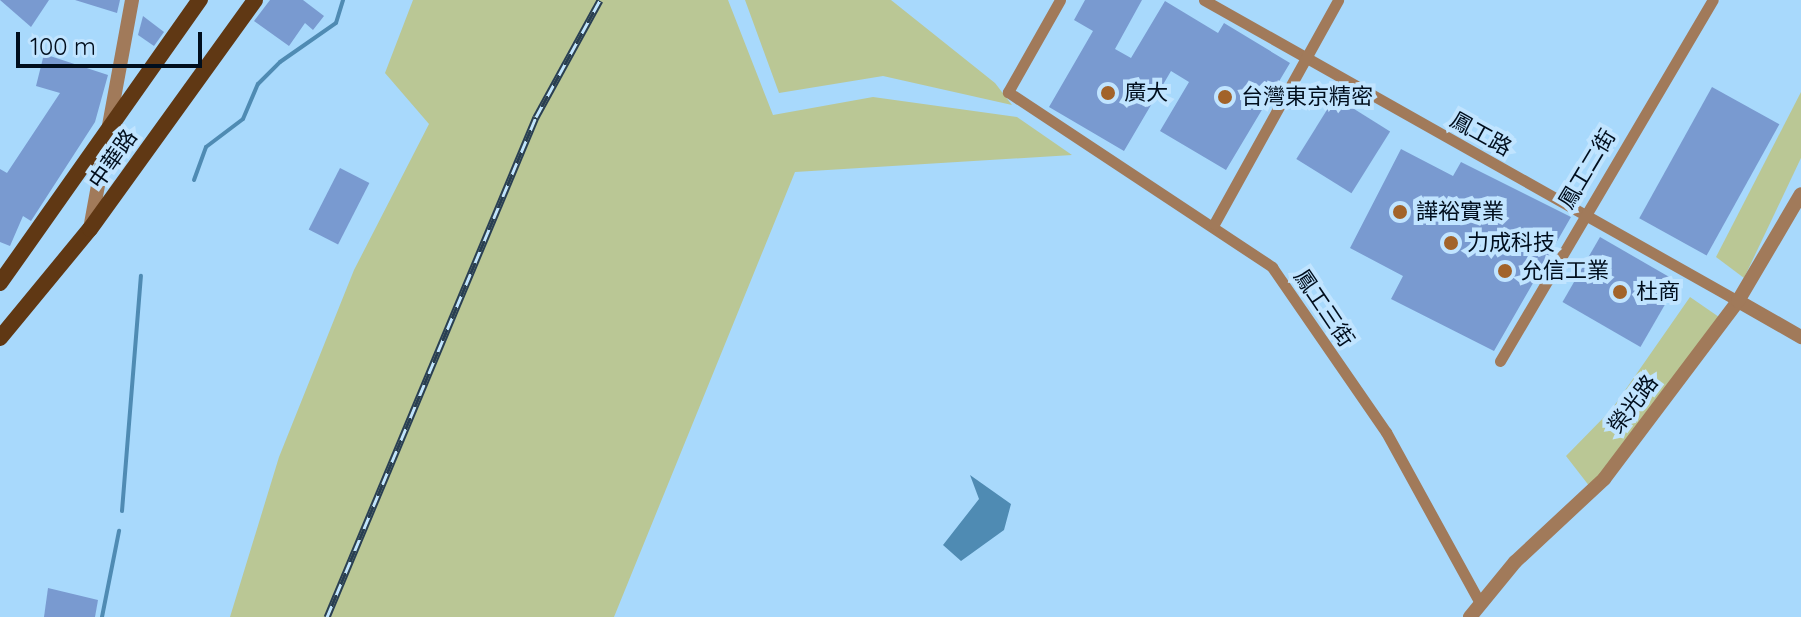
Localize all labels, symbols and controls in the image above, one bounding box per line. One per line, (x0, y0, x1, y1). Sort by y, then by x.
scale bar (20, 16, 206, 66)
text: 100 m (30, 31, 96, 61)
place label: 廣大 (1124, 80, 1168, 106)
marker: 廣大 (1099, 84, 1117, 102)
place label: 台灣東京精密 (1241, 84, 1373, 110)
marker: 台灣東京精密 (1216, 88, 1234, 106)
street label: 鳳工路 (1446, 106, 1516, 162)
street label: 中華路 (83, 124, 143, 194)
street label: 鳳工二街 (1553, 124, 1621, 214)
place label: 譁裕實業 (1416, 199, 1504, 225)
marker: 譁裕實業 (1391, 203, 1409, 221)
place label: 力成科技 (1467, 230, 1555, 256)
marker: 力成科技 (1442, 234, 1460, 252)
place label: 允信工業 (1521, 258, 1609, 284)
marker: 允信工業 (1496, 262, 1514, 280)
street label: 鳳工三街 (1288, 264, 1360, 352)
place label: 杜商 (1636, 279, 1680, 305)
marker: 杜商 (1611, 283, 1629, 301)
street label: 榮光路 (1603, 370, 1663, 438)

